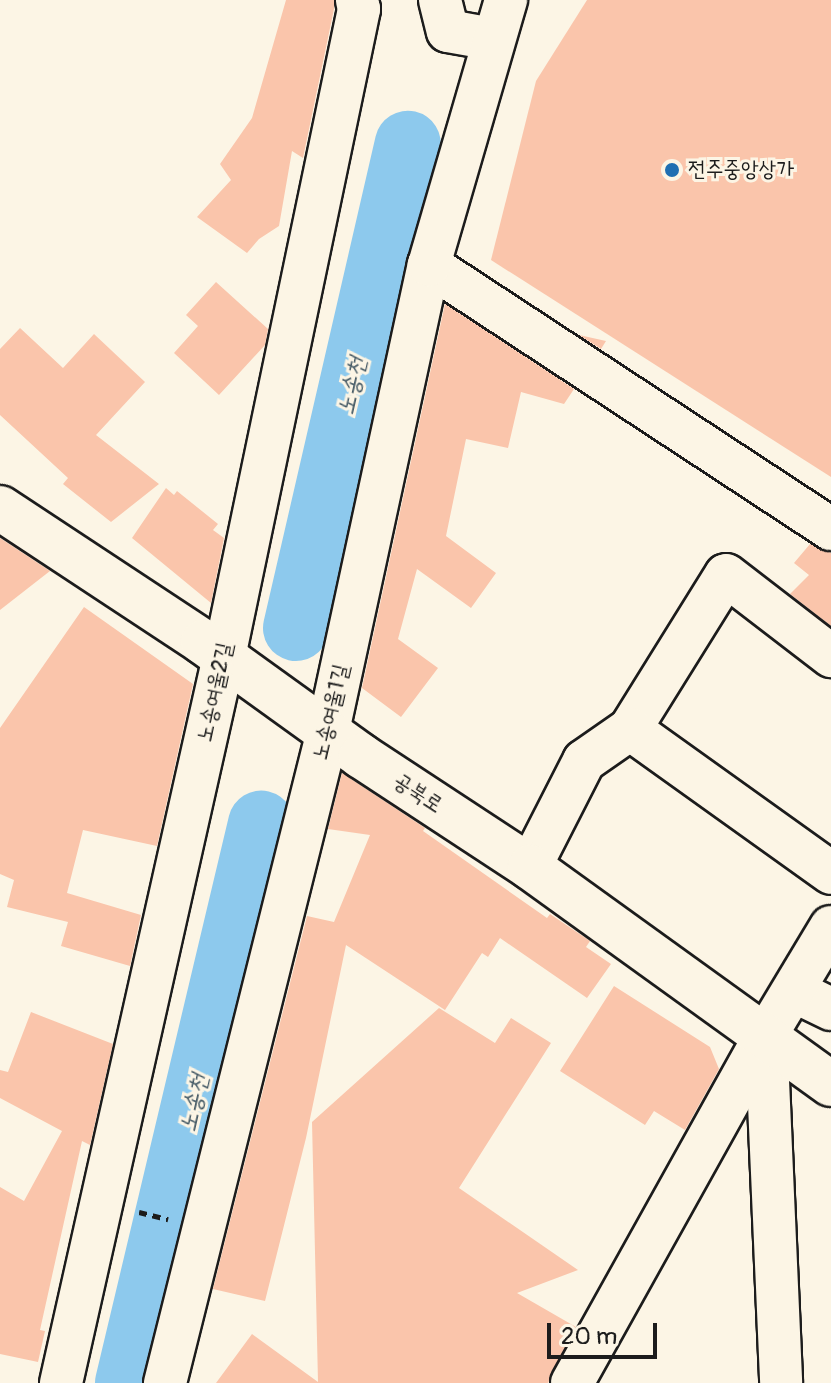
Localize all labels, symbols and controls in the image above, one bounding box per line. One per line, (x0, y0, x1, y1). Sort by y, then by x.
place label: 전주중앙상가 (688, 157, 794, 183)
marker: 전주중앙상가 (663, 161, 681, 179)
water label: 노송천 (331, 355, 373, 417)
street label: 노송여울2길 (192, 640, 238, 744)
street label: 노송여울1길 (307, 662, 355, 762)
street label: 공북로 (389, 767, 447, 819)
water label: 노송천 (173, 1072, 215, 1134)
scale bar (551, 1307, 661, 1357)
text: 20 m (561, 1322, 617, 1351)

